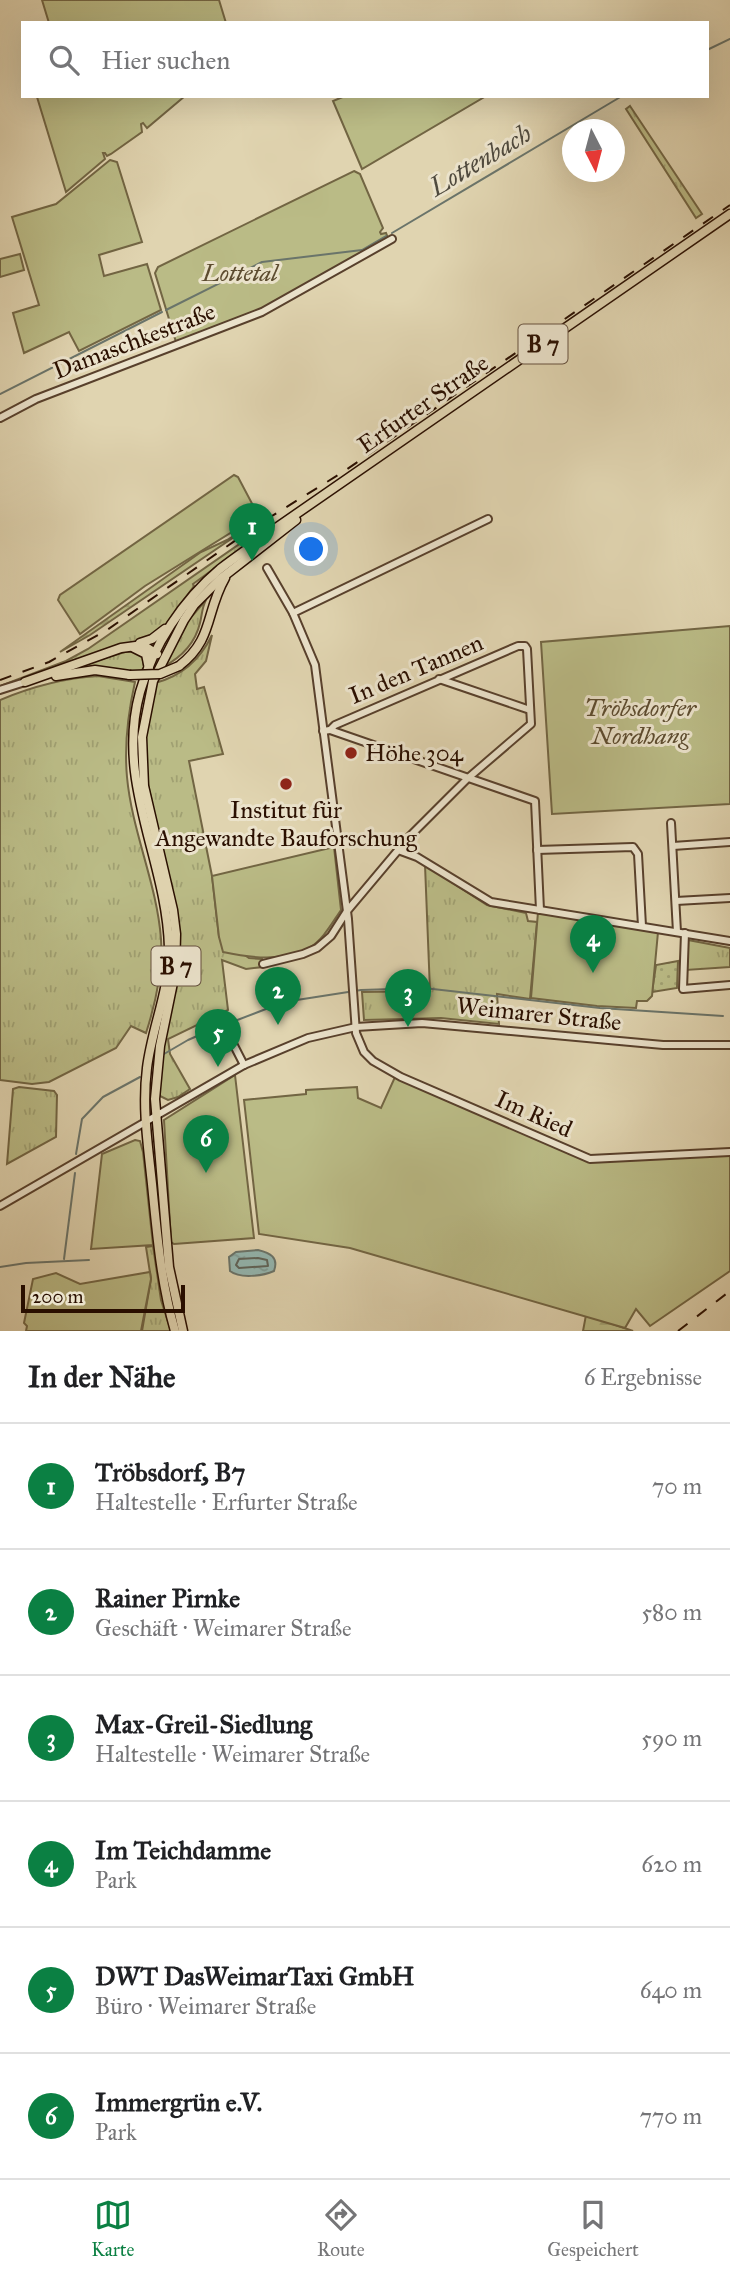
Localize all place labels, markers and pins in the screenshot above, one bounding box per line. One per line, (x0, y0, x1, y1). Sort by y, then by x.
pin: 1 (229, 503, 275, 561)
place label: Höhe 304 (365, 738, 464, 768)
marker: Höhe 304 (343, 745, 359, 761)
marker: Institut für Angewandte Bauforschung (278, 776, 294, 792)
place label: Institut für Angewandte Bauforschung (154, 795, 418, 853)
pin: 4 (570, 915, 616, 973)
pin: 2 (255, 967, 301, 1025)
pin: 3 (385, 969, 431, 1027)
pin: 5 (195, 1009, 241, 1067)
pin: 6 (183, 1115, 229, 1173)

